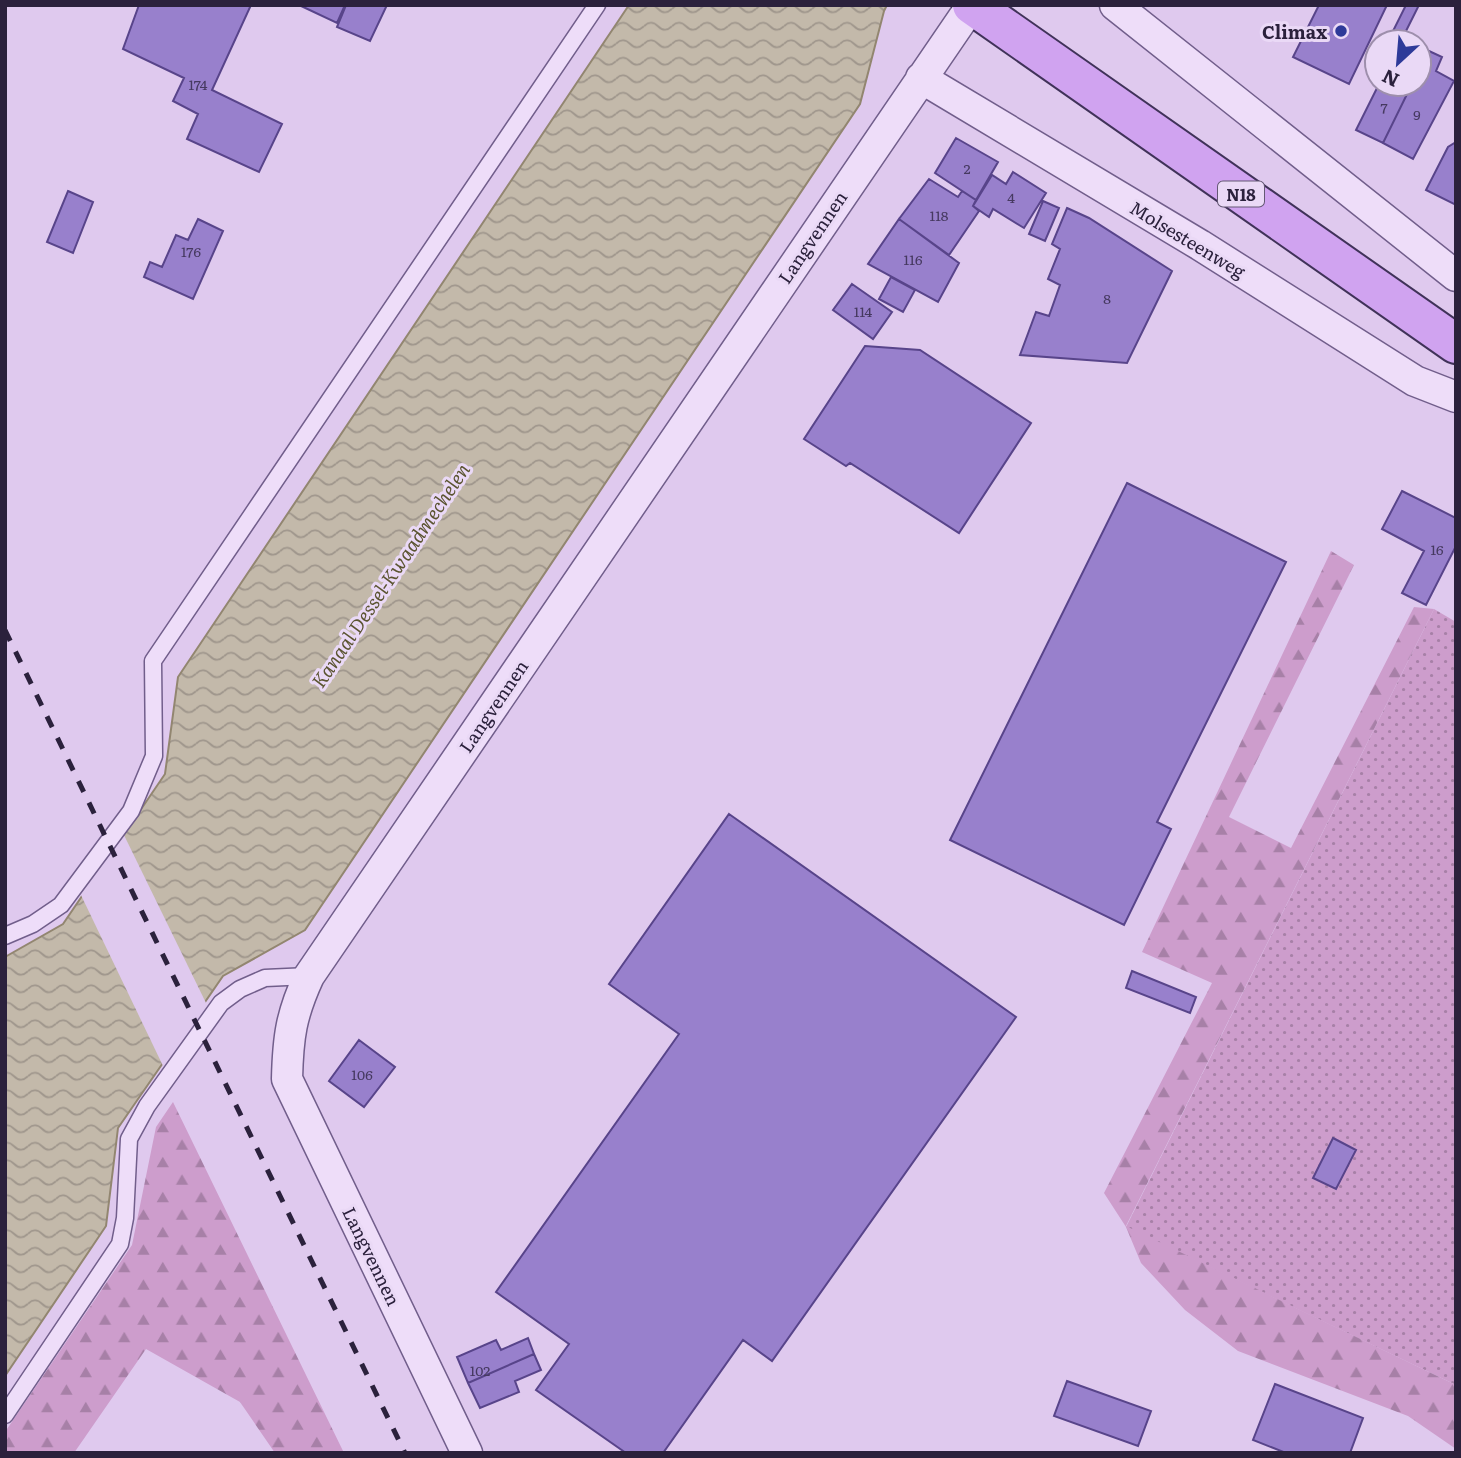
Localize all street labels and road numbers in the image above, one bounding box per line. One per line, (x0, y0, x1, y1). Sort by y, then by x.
road number: N18 (1218, 182, 1264, 206)
street label: Langvennen (771, 185, 853, 289)
street label: Molsesteenweg (1125, 194, 1252, 285)
street label: Langvennen (452, 654, 534, 758)
street label: Langvennen (336, 1202, 408, 1310)

